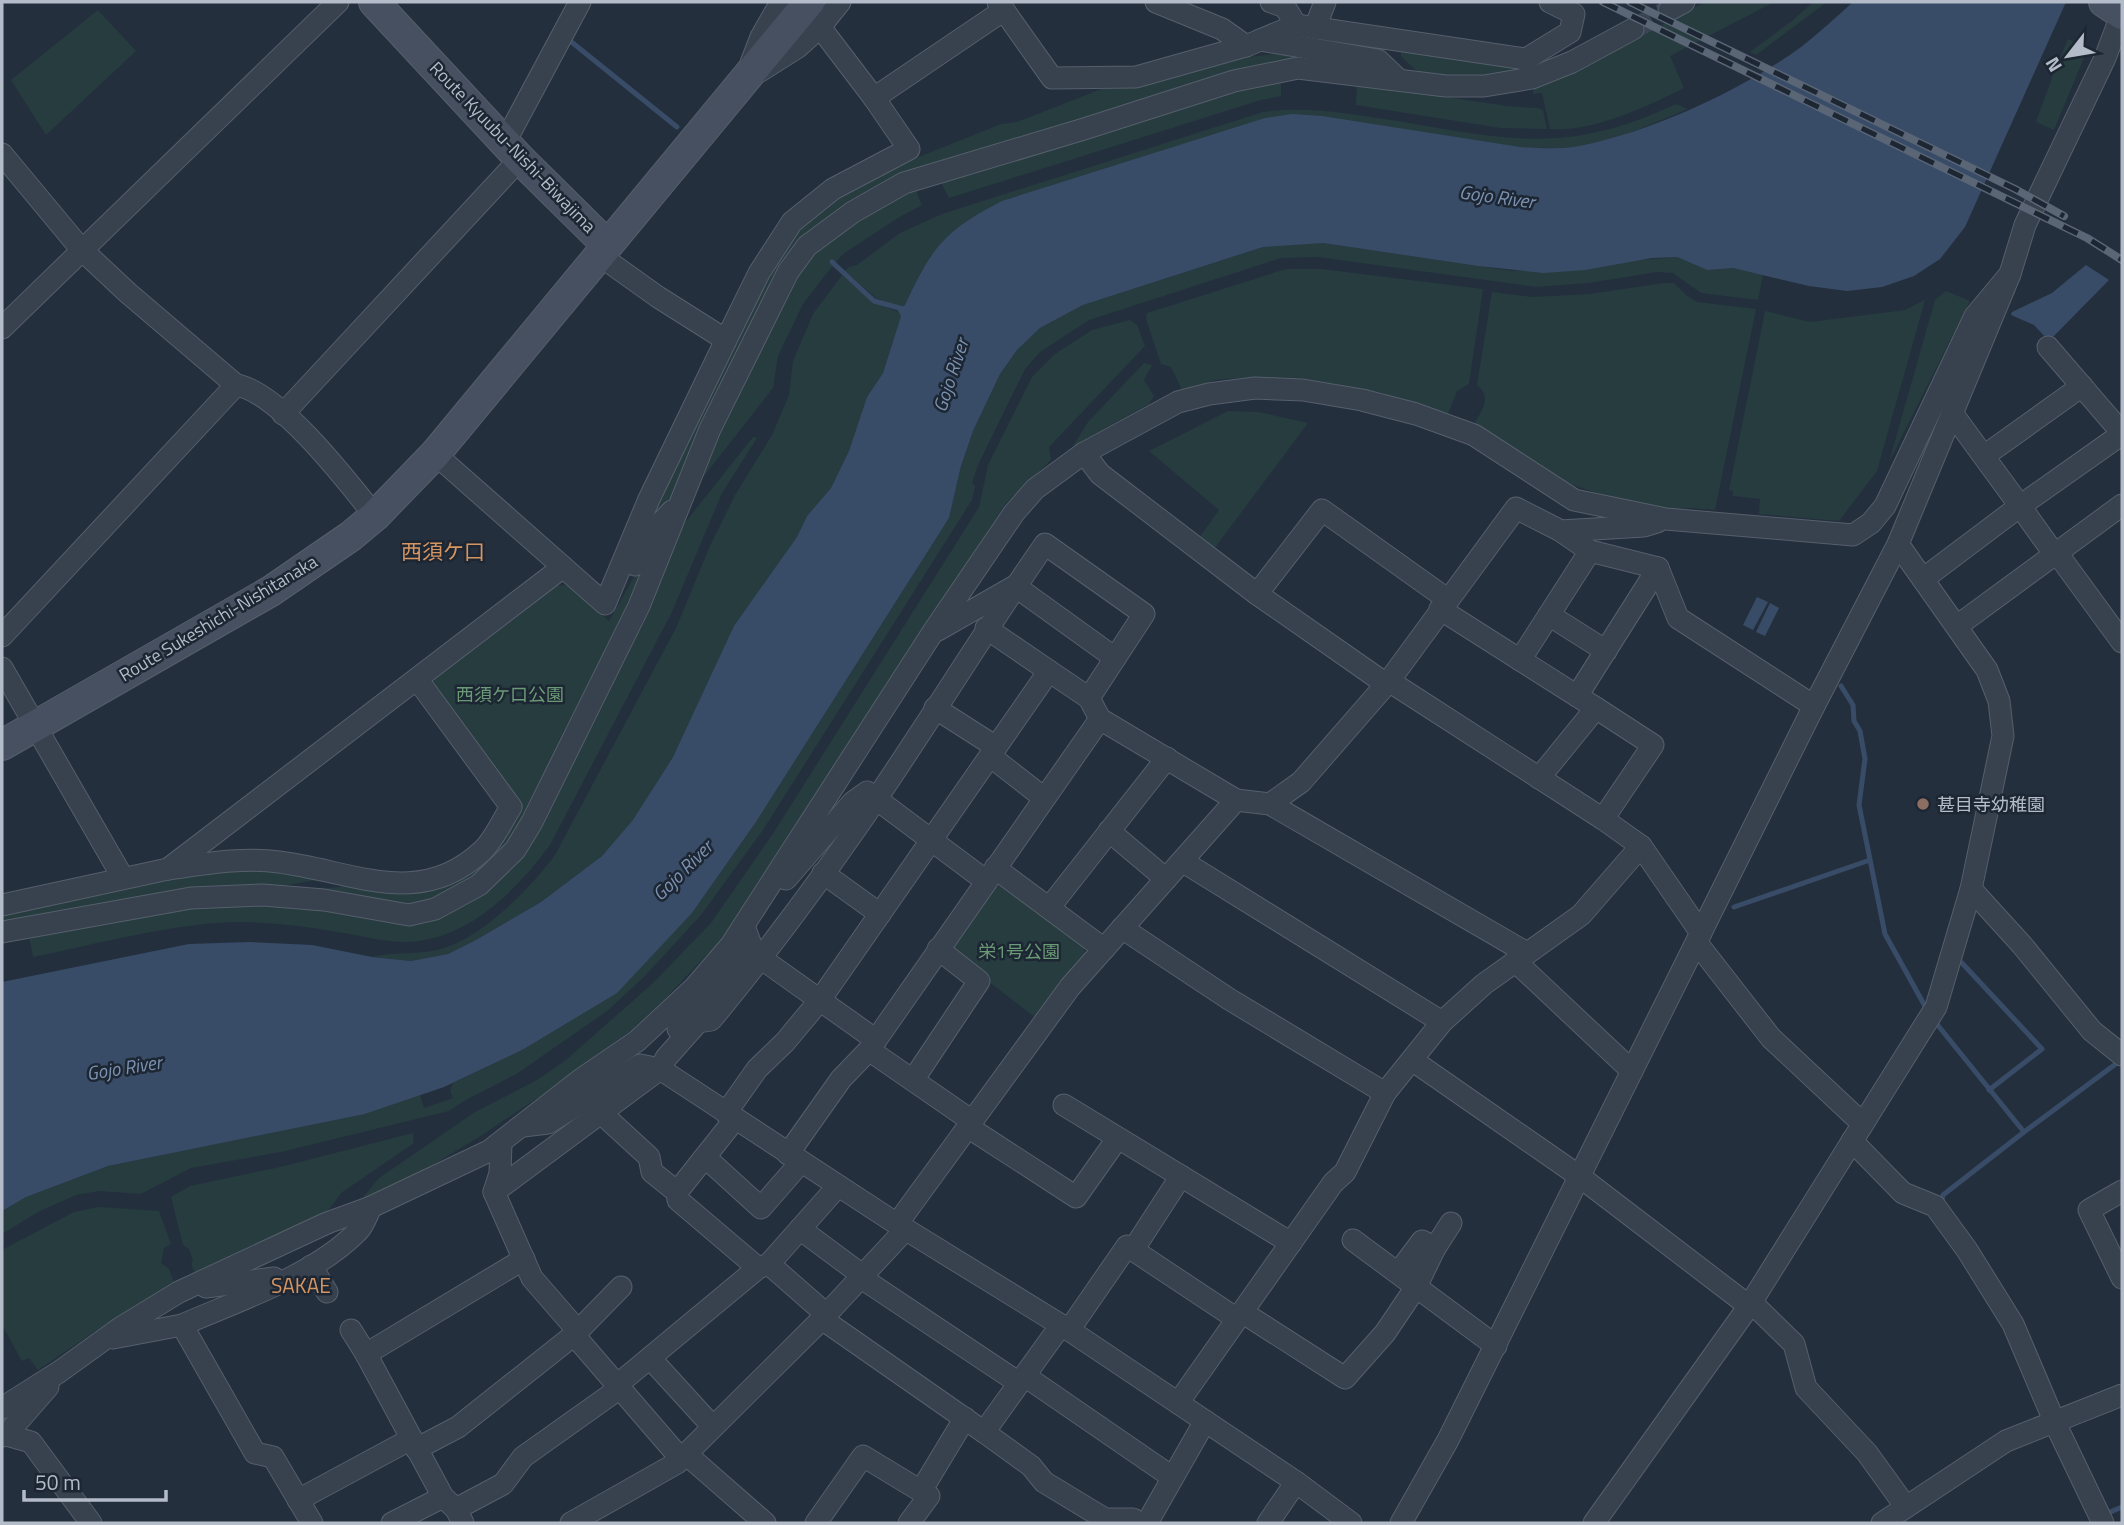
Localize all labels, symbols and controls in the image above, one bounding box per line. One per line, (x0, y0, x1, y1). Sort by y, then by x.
north arrow (2033, 21, 2103, 91)
text: N (2037, 52, 2069, 78)
street label: Route Kyuubu-Nishi-Biwajima (424, 55, 602, 239)
water label: Gojo River (1458, 176, 1538, 216)
water label: Gojo River (925, 333, 976, 415)
district label: 西須ケ口 (401, 535, 485, 567)
street label: Route Sukeshichi-Nishitanaka (114, 548, 322, 688)
park label: 西須ケ口公園 (456, 681, 564, 708)
place label: 甚目寺幼稚園 (1937, 791, 2045, 818)
marker: 甚目寺幼稚園 (1915, 796, 1931, 812)
water label: Gojo River (645, 832, 720, 907)
park label: 栄1号公園 (978, 938, 1060, 965)
water label: Gojo River (84, 1046, 166, 1087)
district label: SAKAE (271, 1269, 331, 1301)
scale bar (24, 1458, 166, 1502)
text: 50 m (35, 1466, 81, 1498)

